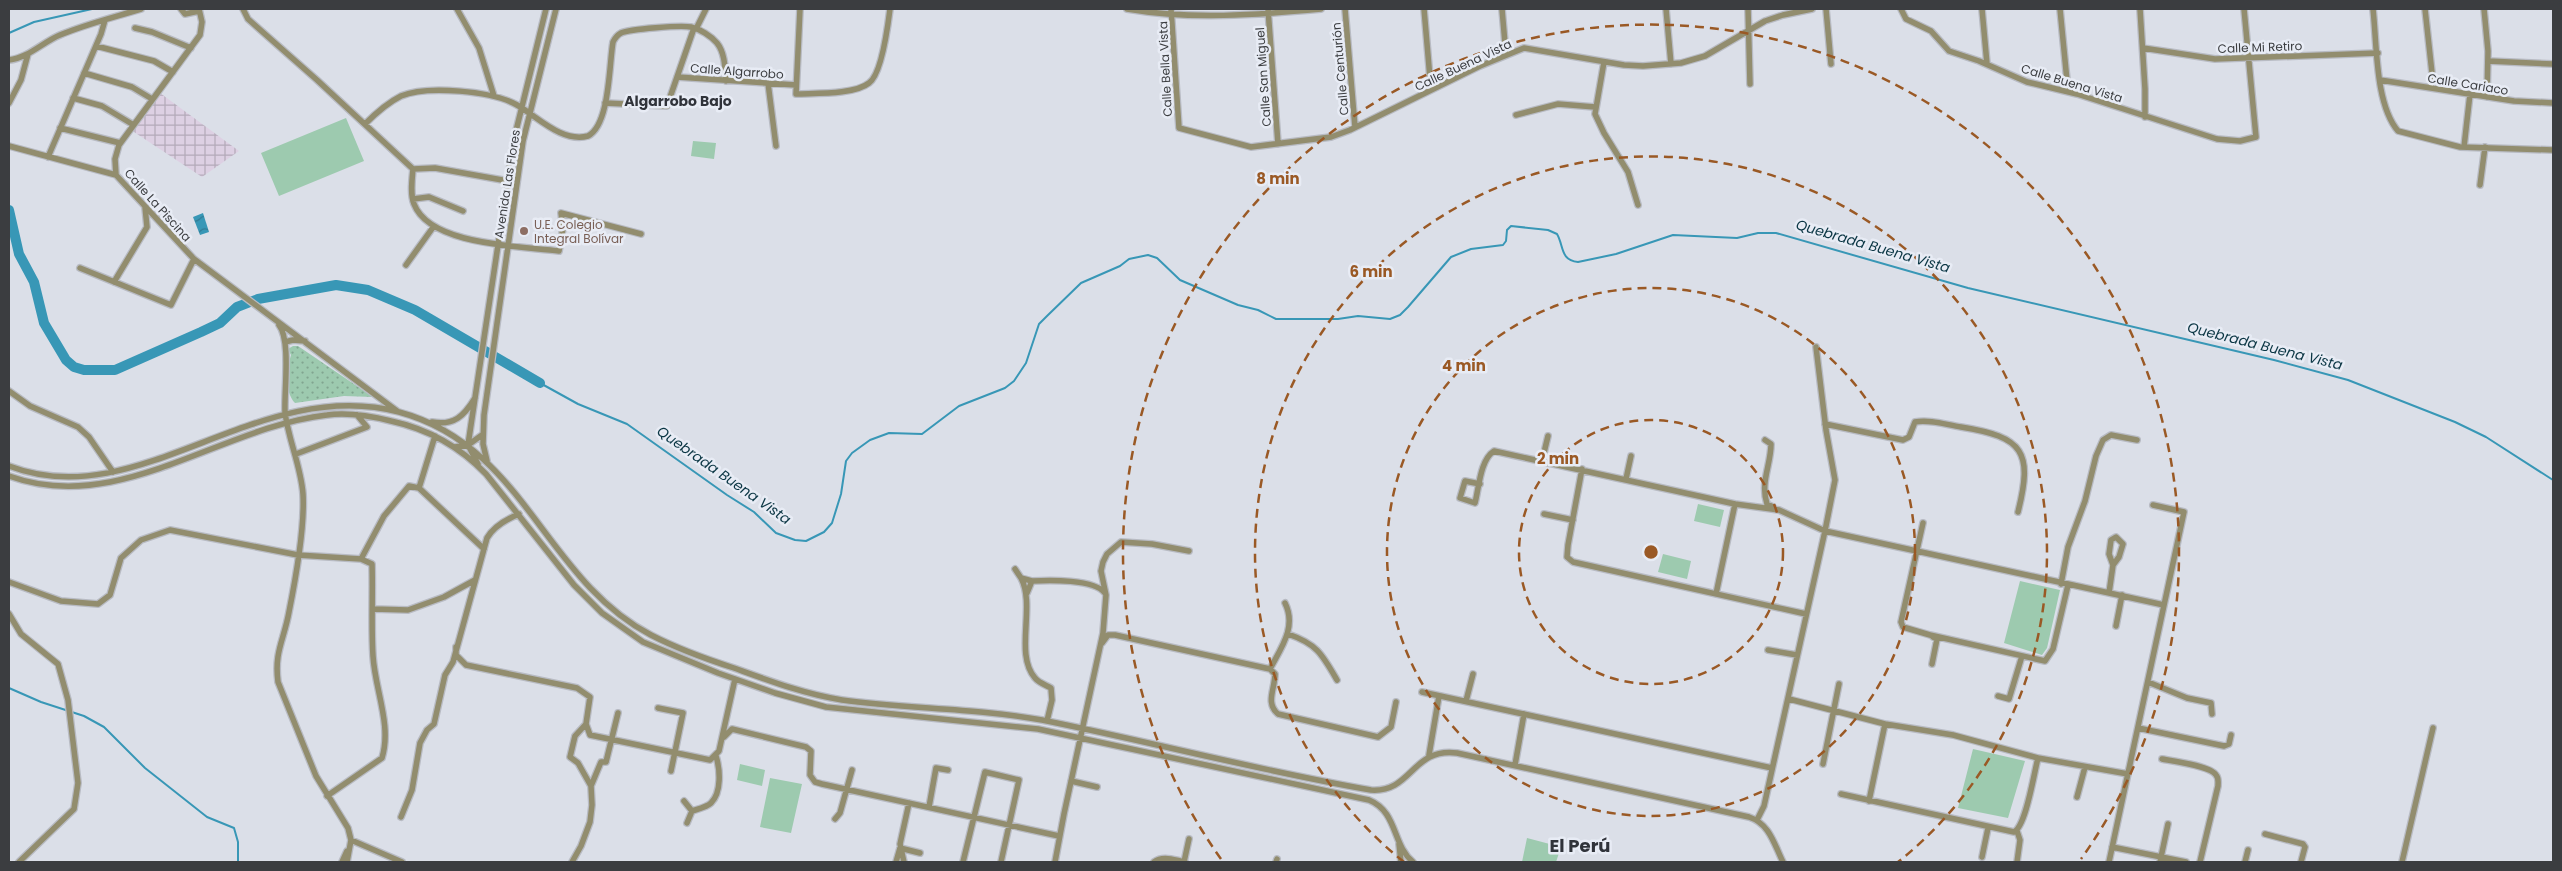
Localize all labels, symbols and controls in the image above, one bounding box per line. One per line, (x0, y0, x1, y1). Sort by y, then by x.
street label: Calle Bella Vista (1154, 21, 1176, 117)
street label: Calle Centurión (1327, 22, 1353, 116)
street label: Calle San Miguel (1251, 27, 1275, 127)
street label: Calle Buena Vista (1412, 35, 1514, 95)
street label: Calle Mi Retiro (2217, 37, 2303, 57)
street label: Calle Algarrobo (690, 59, 785, 83)
street label: Calle Buena Vista (2019, 59, 2125, 107)
street label: Calle Cariaco (2426, 69, 2510, 99)
district label: Algarrobo Bajo (624, 91, 732, 111)
street label: Avenida Las Flores (490, 128, 524, 240)
street label: Calle La Piscina (121, 165, 195, 245)
text: 8 min (1256, 168, 1300, 189)
water label: Quebrada Buena Vista (1794, 214, 1953, 278)
place label: U.E. Colegio Integral Bolívar (534, 216, 624, 247)
marker: U.E. Colegio Integral Bolívar (518, 225, 530, 237)
text: 6 min (1349, 261, 1393, 282)
water label: Quebrada Buena Vista (2185, 317, 2345, 375)
text: 4 min (1442, 355, 1486, 376)
water label: Quebrada Buena Vista (653, 421, 796, 529)
text: 2 min (1537, 448, 1579, 469)
centre of rings (1642, 543, 1660, 561)
district label: El Perú (1549, 833, 1611, 858)

